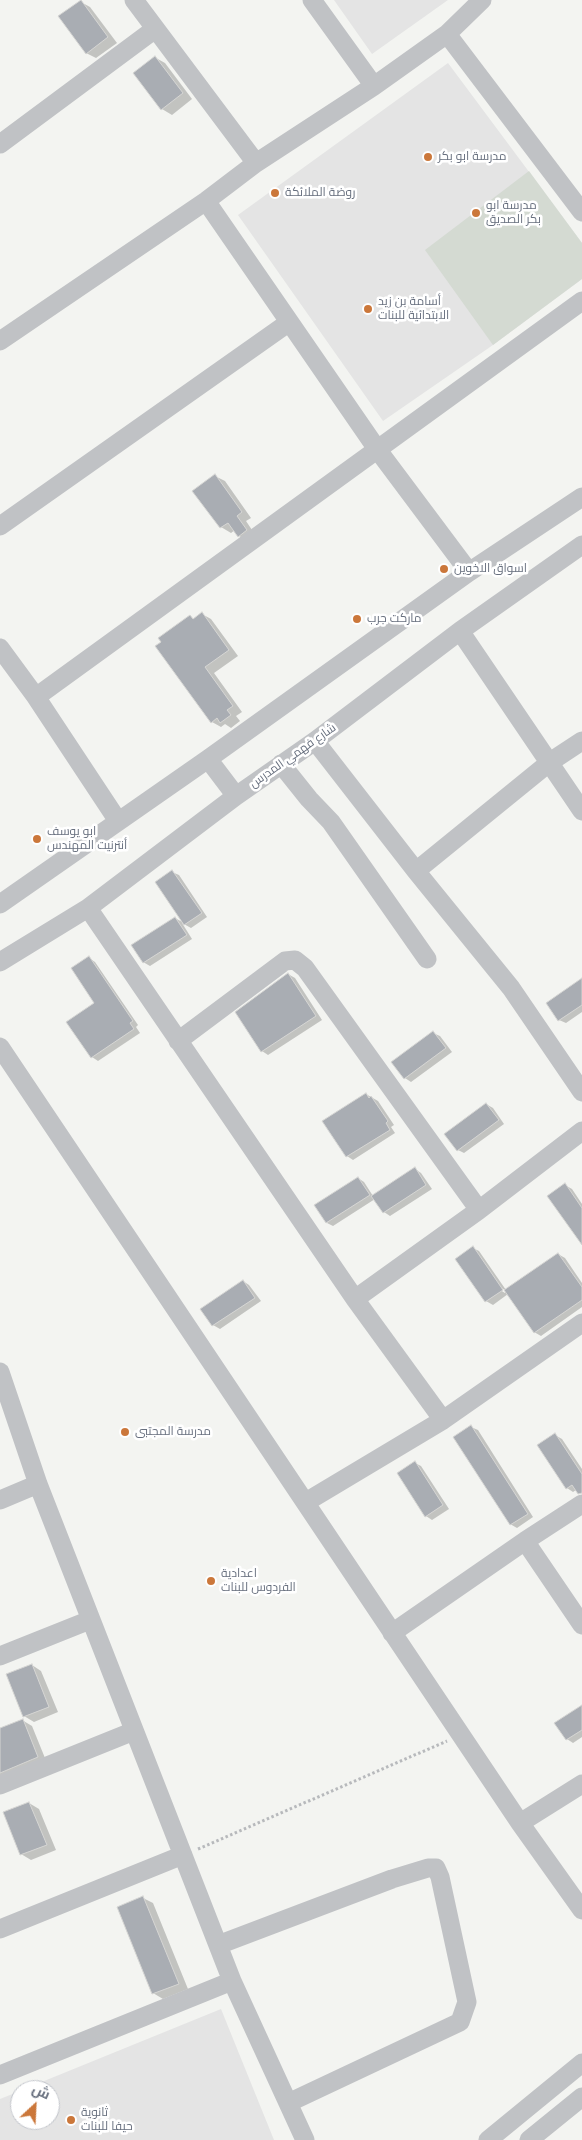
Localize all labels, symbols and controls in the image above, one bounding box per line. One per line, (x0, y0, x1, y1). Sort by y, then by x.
place label: مدرسة ابو بكر (438, 150, 506, 164)
marker: مدرسة ابو بكر (422, 151, 434, 163)
place label: روضة الملائكة (285, 186, 355, 200)
marker: روضة الملائكة (269, 187, 281, 199)
place label: مدرسة ابو بكر الصديق (486, 199, 541, 227)
marker: مدرسة ابو بكر الصديق (470, 207, 482, 219)
place label: أسامة بن زيد الابتدائية للبنات (378, 295, 449, 323)
marker: أسامة بن زيد الابتدائية للبنات (362, 303, 374, 315)
place label: اسواق الاخوين (454, 562, 527, 576)
marker: اسواق الاخوين (438, 563, 450, 575)
place label: ماركت جرب (367, 612, 422, 626)
marker: ماركت جرب (351, 613, 363, 625)
street label: شارع فهمي المدرس (247, 721, 339, 791)
place label: ابو يوسف أنترنيت المهندس (47, 825, 127, 853)
marker: ابو يوسف أنترنيت المهندس (31, 833, 43, 845)
place label: مدرسة المجتبى (135, 1425, 211, 1439)
marker: مدرسة المجتبى (119, 1426, 131, 1438)
place label: اعدادية الفردوس للبنات (221, 1567, 296, 1595)
marker: اعدادية الفردوس للبنات (205, 1575, 217, 1587)
north arrow (10, 2080, 60, 2130)
text: ش (29, 2080, 53, 2103)
place label: ثانوية حيفا للبنات (81, 2106, 133, 2134)
marker: ثانوية حيفا للبنات (65, 2114, 77, 2126)

